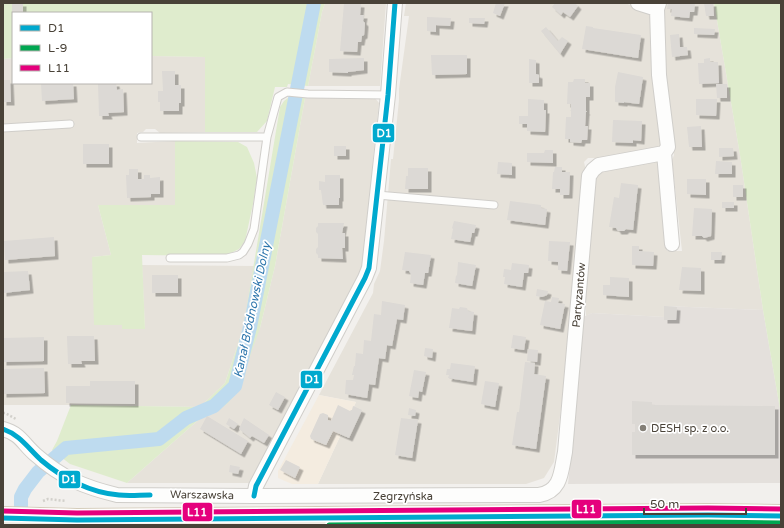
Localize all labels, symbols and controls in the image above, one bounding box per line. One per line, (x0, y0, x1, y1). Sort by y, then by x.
legend (12, 12, 152, 84)
text: D1 (48, 21, 65, 35)
text: L-9 (48, 41, 67, 55)
text: L11 (48, 61, 70, 75)
line badge: D1 (372, 123, 395, 143)
text: D1 (376, 127, 392, 140)
water label: Kanał Bródnowski Dolny (231, 240, 273, 379)
street label: Partyzantów (570, 262, 588, 328)
line badge: D1 (300, 370, 323, 389)
text: D1 (304, 373, 320, 386)
place label: DESH sp. z o.o. (651, 422, 729, 435)
marker: DESH sp. z o.o. (638, 423, 648, 433)
line badge: D1 (58, 470, 81, 489)
text: D1 (61, 473, 77, 486)
street label: Warszawska (170, 488, 234, 502)
street label: Zegrzyńska (373, 490, 433, 503)
scale bar (644, 490, 746, 516)
text: 50 m (650, 497, 679, 511)
line badge: L11 (571, 499, 602, 519)
line badge: L11 (182, 502, 213, 522)
text: L11 (576, 503, 596, 516)
text: L11 (187, 506, 207, 519)

